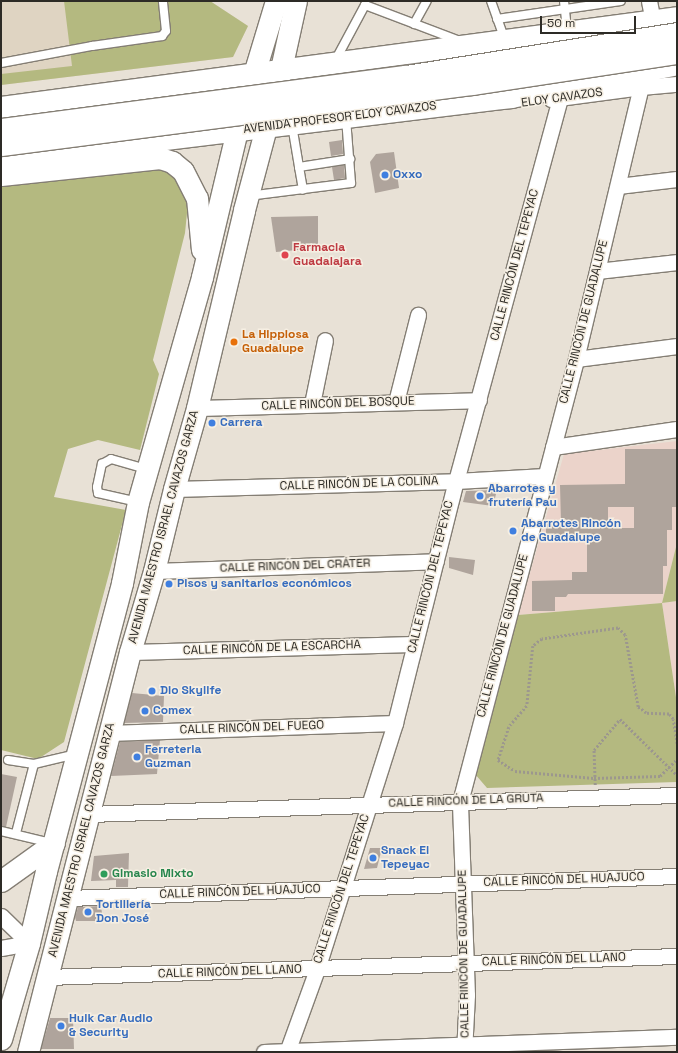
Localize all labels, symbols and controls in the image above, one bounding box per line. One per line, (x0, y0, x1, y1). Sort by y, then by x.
scale bar (542, 8, 638, 34)
text: 50 m (547, 15, 575, 31)
street label: ELOY CAVAZOS (520, 85, 604, 111)
street label: AVENIDA PROFESOR ELOY CAVAZOS (242, 99, 438, 137)
place label: Oxxo (393, 168, 422, 182)
marker: Oxxo (380, 170, 390, 180)
street label: CALLE RINCÓN DEL TEPEYAC (488, 187, 542, 343)
street label: CALLE RINCÓN DE GUADALUPE (557, 239, 611, 405)
place label: Farmacia Guadalajara (293, 241, 362, 269)
marker: Farmacia Guadalajara (280, 250, 290, 260)
place label: La Hippiosa Guadalupe (242, 328, 309, 356)
marker: La Hippiosa Guadalupe (229, 337, 239, 347)
street label: CALLE RINCÓN DEL BOSQUE (261, 394, 415, 414)
street label: AVENIDA MAESTRO ISRAEL CAVAZOS GARZA (126, 409, 202, 645)
place label: Carrera (220, 416, 262, 430)
marker: Carrera (207, 418, 217, 428)
street label: CALLE RINCÓN DE LA COLINA (279, 474, 439, 494)
place label: Abarrotes y frutería Pau (488, 482, 557, 510)
marker: Abarrotes y frutería Pau (475, 491, 485, 501)
street label: CALLE RINCÓN DEL TEPEYAC (405, 499, 457, 655)
place label: Abarrotes Rincón de Guadalupe (521, 517, 621, 545)
marker: Abarrotes Rincón de Guadalupe (508, 526, 518, 536)
street label: CALLE RINCÓN DE GUADALUPE (474, 553, 532, 719)
street label: CALLE RINCÓN DEL CRÁTER (219, 556, 371, 576)
place label: Pisos y sanitarios económicos (177, 577, 352, 591)
marker: Pisos y sanitarios económicos (164, 579, 174, 589)
street label: CALLE RINCÓN DE LA ESCARCHA (183, 638, 361, 658)
place label: Dio Skylife (160, 684, 221, 698)
marker: Dio Skylife (147, 686, 157, 696)
place label: Comex (153, 704, 192, 718)
marker: Comex (140, 706, 150, 716)
street label: CALLE RINCÓN DEL FUEGO (179, 718, 325, 738)
street label: AVENIDA MAESTRO ISRAEL CAVAZOS GARZA (46, 721, 118, 959)
place label: Ferreteria Guzman (145, 743, 201, 771)
marker: Ferreteria Guzman (132, 752, 142, 762)
street label: CALLE RINCÓN DE LA GRUTA (388, 791, 544, 811)
street label: CALLE RINCÓN DEL TEPEYAC (311, 812, 373, 966)
place label: Snack El Tepeyac (381, 844, 430, 872)
marker: Snack El Tepeyac (368, 853, 378, 863)
place label: Gimasio Mixto (112, 867, 194, 881)
marker: Gimasio Mixto (99, 869, 109, 879)
street label: CALLE RINCÓN DE GUADALUPE (455, 870, 473, 1038)
street label: CALLE RINCÓN DEL HUAJUCO (483, 870, 645, 890)
street label: CALLE RINCÓN DEL HUAJUCO (159, 882, 321, 902)
place label: Tortillería Don José (96, 898, 151, 926)
marker: Tortillería Don José (83, 907, 93, 917)
street label: CALLE RINCÓN DEL LLANO (482, 950, 626, 970)
street label: CALLE RINCÓN DEL LLANO (158, 962, 302, 982)
place label: Hulk Car Audio & Security (69, 1012, 153, 1040)
marker: Hulk Car Audio & Security (56, 1021, 66, 1031)

